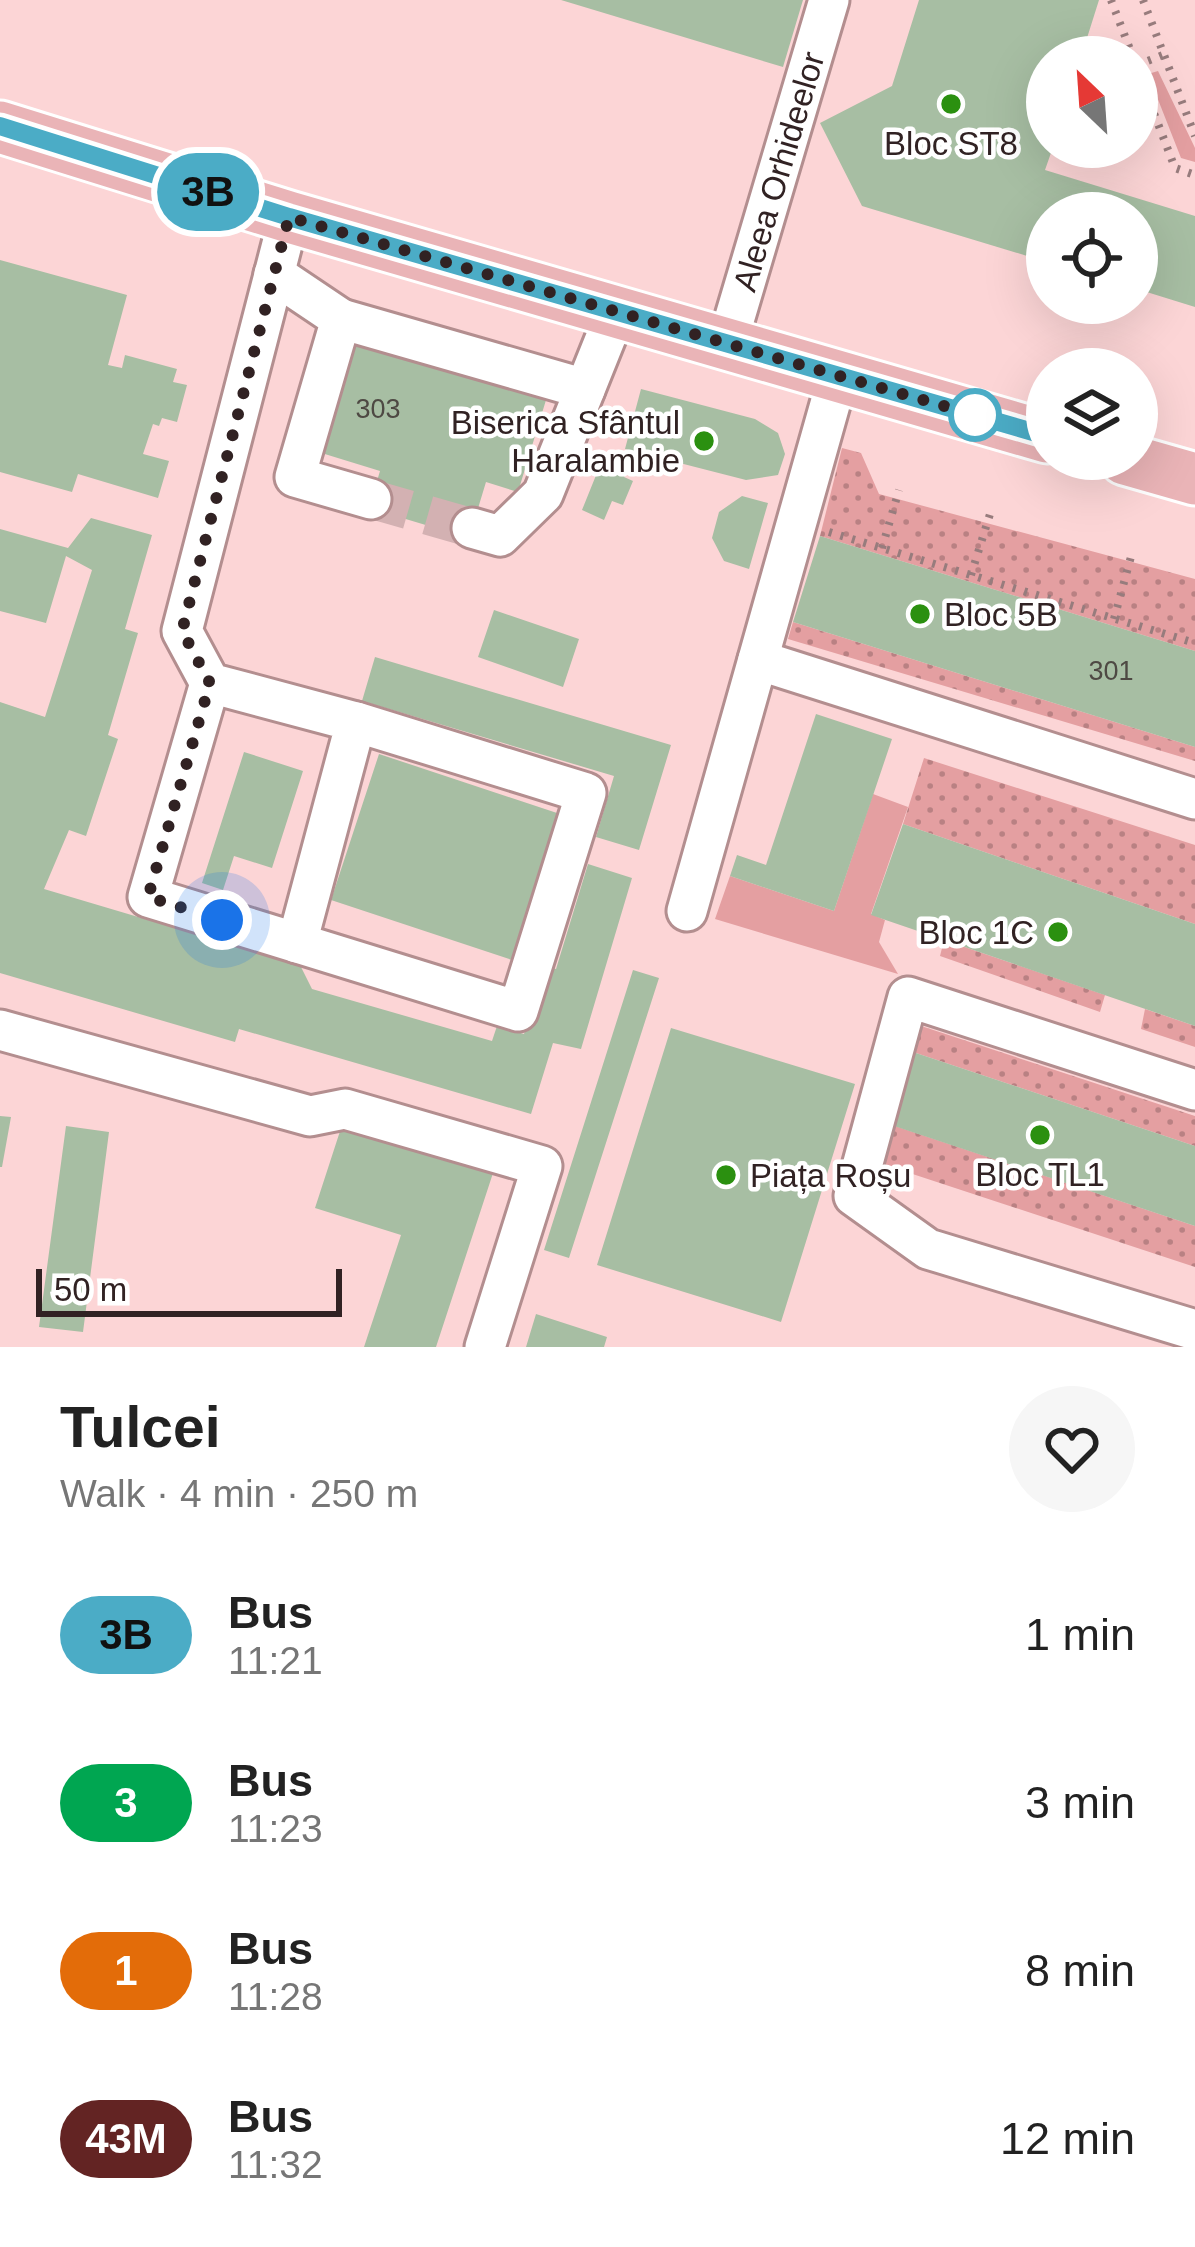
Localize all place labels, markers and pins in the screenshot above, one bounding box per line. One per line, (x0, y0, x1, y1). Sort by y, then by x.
marker: Bloc ST8 (938, 91, 964, 117)
place label: Bloc ST8 (884, 125, 1018, 162)
unlabelled marker (950, 390, 1000, 440)
place label: Biserica Sfântul Haralambie (451, 404, 680, 479)
marker: Biserica Sfântul Haralambie (691, 428, 717, 454)
place label: Bloc 5B (944, 596, 1058, 633)
marker: Bloc 5B (907, 601, 933, 627)
place label: Bloc 1C (918, 914, 1034, 951)
marker: Bloc 1C (1045, 919, 1071, 945)
marker: Bloc TL1 (1027, 1122, 1053, 1148)
place label: Bloc TL1 (975, 1156, 1105, 1193)
place label: Piața Roșu (750, 1157, 911, 1194)
marker: Piața Roșu (713, 1162, 739, 1188)

